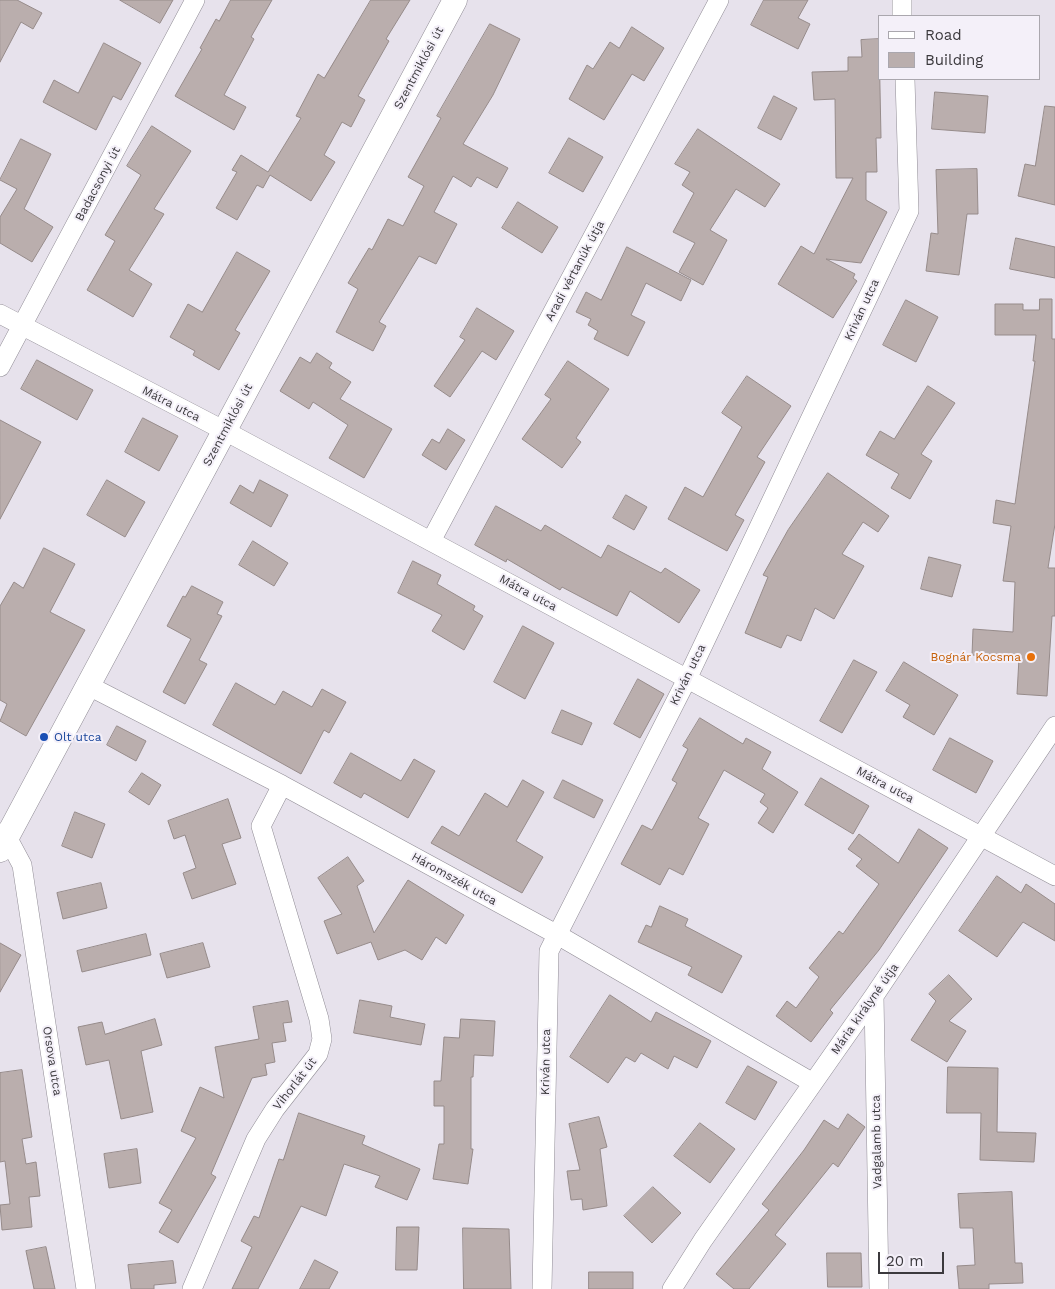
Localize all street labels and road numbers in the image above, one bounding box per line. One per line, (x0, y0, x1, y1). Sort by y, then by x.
street label: Szentmiklósi út (391, 24, 447, 112)
street label: Badacsonyi út (72, 144, 124, 224)
street label: Aradi vértanúk útja (542, 218, 608, 324)
street label: Kriván utca (841, 277, 883, 343)
street label: Szentmiklósi út (200, 381, 256, 469)
street label: Mátra utca (140, 383, 202, 425)
street label: Mátra utca (497, 572, 559, 614)
street label: Kriván utca (667, 642, 709, 708)
street label: Mátra utca (854, 764, 916, 806)
street label: Háromszék utca (409, 850, 499, 908)
street label: Mária királyné útja (828, 961, 902, 1057)
street label: Orsova utca (39, 1025, 65, 1097)
street label: Kriván utca (538, 1029, 554, 1095)
street label: Vihorlát út (270, 1055, 320, 1113)
street label: Vadgalamb utca (869, 1095, 885, 1189)

